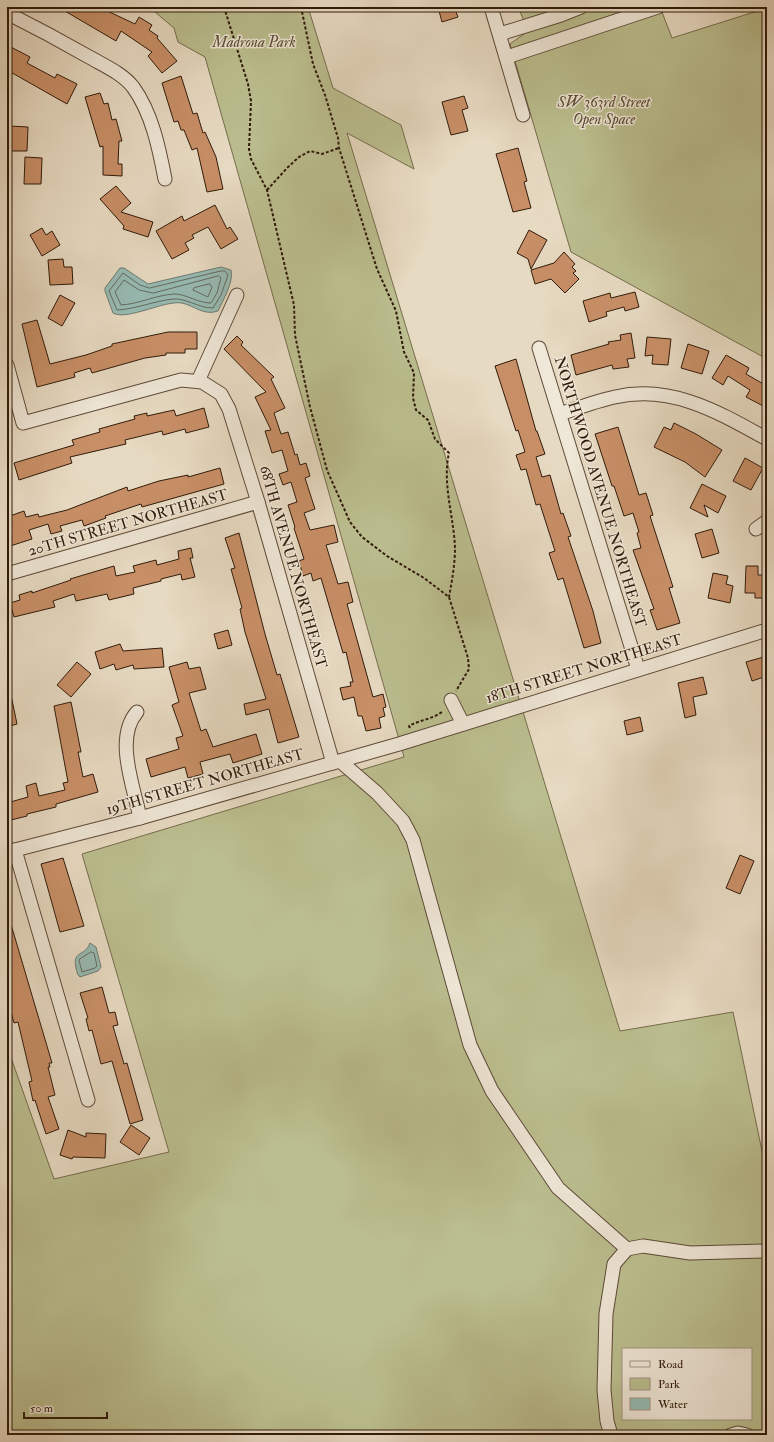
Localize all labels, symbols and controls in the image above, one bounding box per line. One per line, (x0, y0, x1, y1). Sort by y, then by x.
park label: Madrona Park (211, 33, 296, 52)
park label: SW 363rd Street Open Space (557, 93, 651, 129)
street label: NORTHWOOD AVENUE NORTHEAST (550, 354, 650, 630)
street label: 68TH AVENUE NORTHEAST (255, 463, 331, 671)
street label: 20TH STREET NORTHEAST (26, 485, 230, 561)
street label: 18TH STREET NORTHEAST (484, 630, 684, 708)
street label: 19TH STREET NORTHEAST (104, 745, 306, 819)
legend (622, 1348, 752, 1420)
text: Road (658, 1357, 683, 1372)
text: Park (658, 1377, 680, 1392)
scale bar (24, 1394, 107, 1420)
text: Water (657, 1397, 688, 1412)
text: 50 m (30, 1401, 54, 1416)

